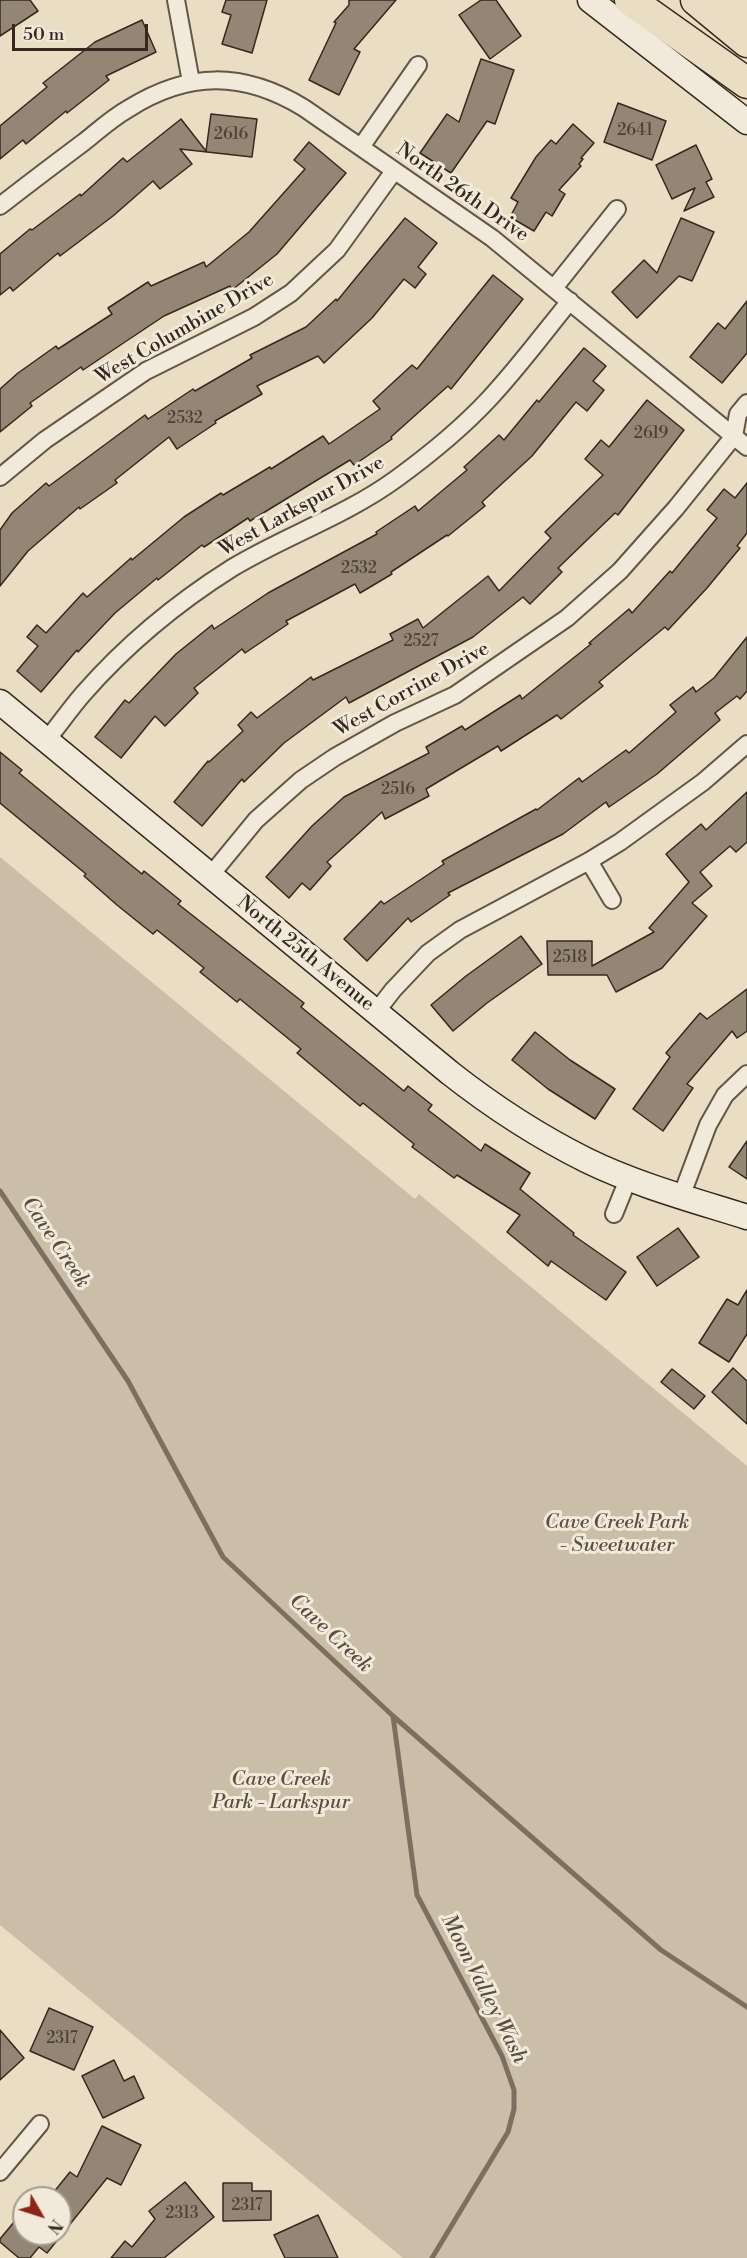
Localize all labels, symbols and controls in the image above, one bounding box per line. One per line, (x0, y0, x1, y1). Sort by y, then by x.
scale bar (15, 12, 152, 50)
text: 50 m (23, 23, 64, 46)
house number: 2641 (617, 121, 653, 141)
house number: 2616 (214, 125, 248, 145)
street label: North 26th Drive (391, 138, 533, 248)
street label: West Columbine Drive (92, 268, 278, 390)
house number: 2532 (167, 409, 203, 429)
house number: 2619 (634, 424, 668, 444)
street label: West Larkspur Drive (215, 452, 389, 562)
house number: 2532 (341, 559, 377, 579)
house number: 2527 (403, 632, 439, 652)
street label: West Corrine Drive (330, 637, 494, 743)
house number: 2516 (381, 780, 415, 800)
street label: North 25th Avenue (231, 891, 379, 1017)
house number: 2518 (553, 948, 587, 968)
water label: Cave Creek (15, 1193, 95, 1293)
park label: Cave Creek Park - Sweetwater (545, 1511, 689, 1558)
water label: Cave Creek (283, 1589, 377, 1679)
park label: Cave Creek Park - Larkspur (212, 1768, 350, 1815)
water label: Moon Valley Wash (434, 1910, 532, 2068)
house number: 2317 (46, 2029, 78, 2049)
north arrow (12, 2186, 72, 2246)
house number: 2317 (231, 2196, 263, 2216)
house number: 2313 (165, 2204, 199, 2224)
text: N (43, 2215, 66, 2237)

